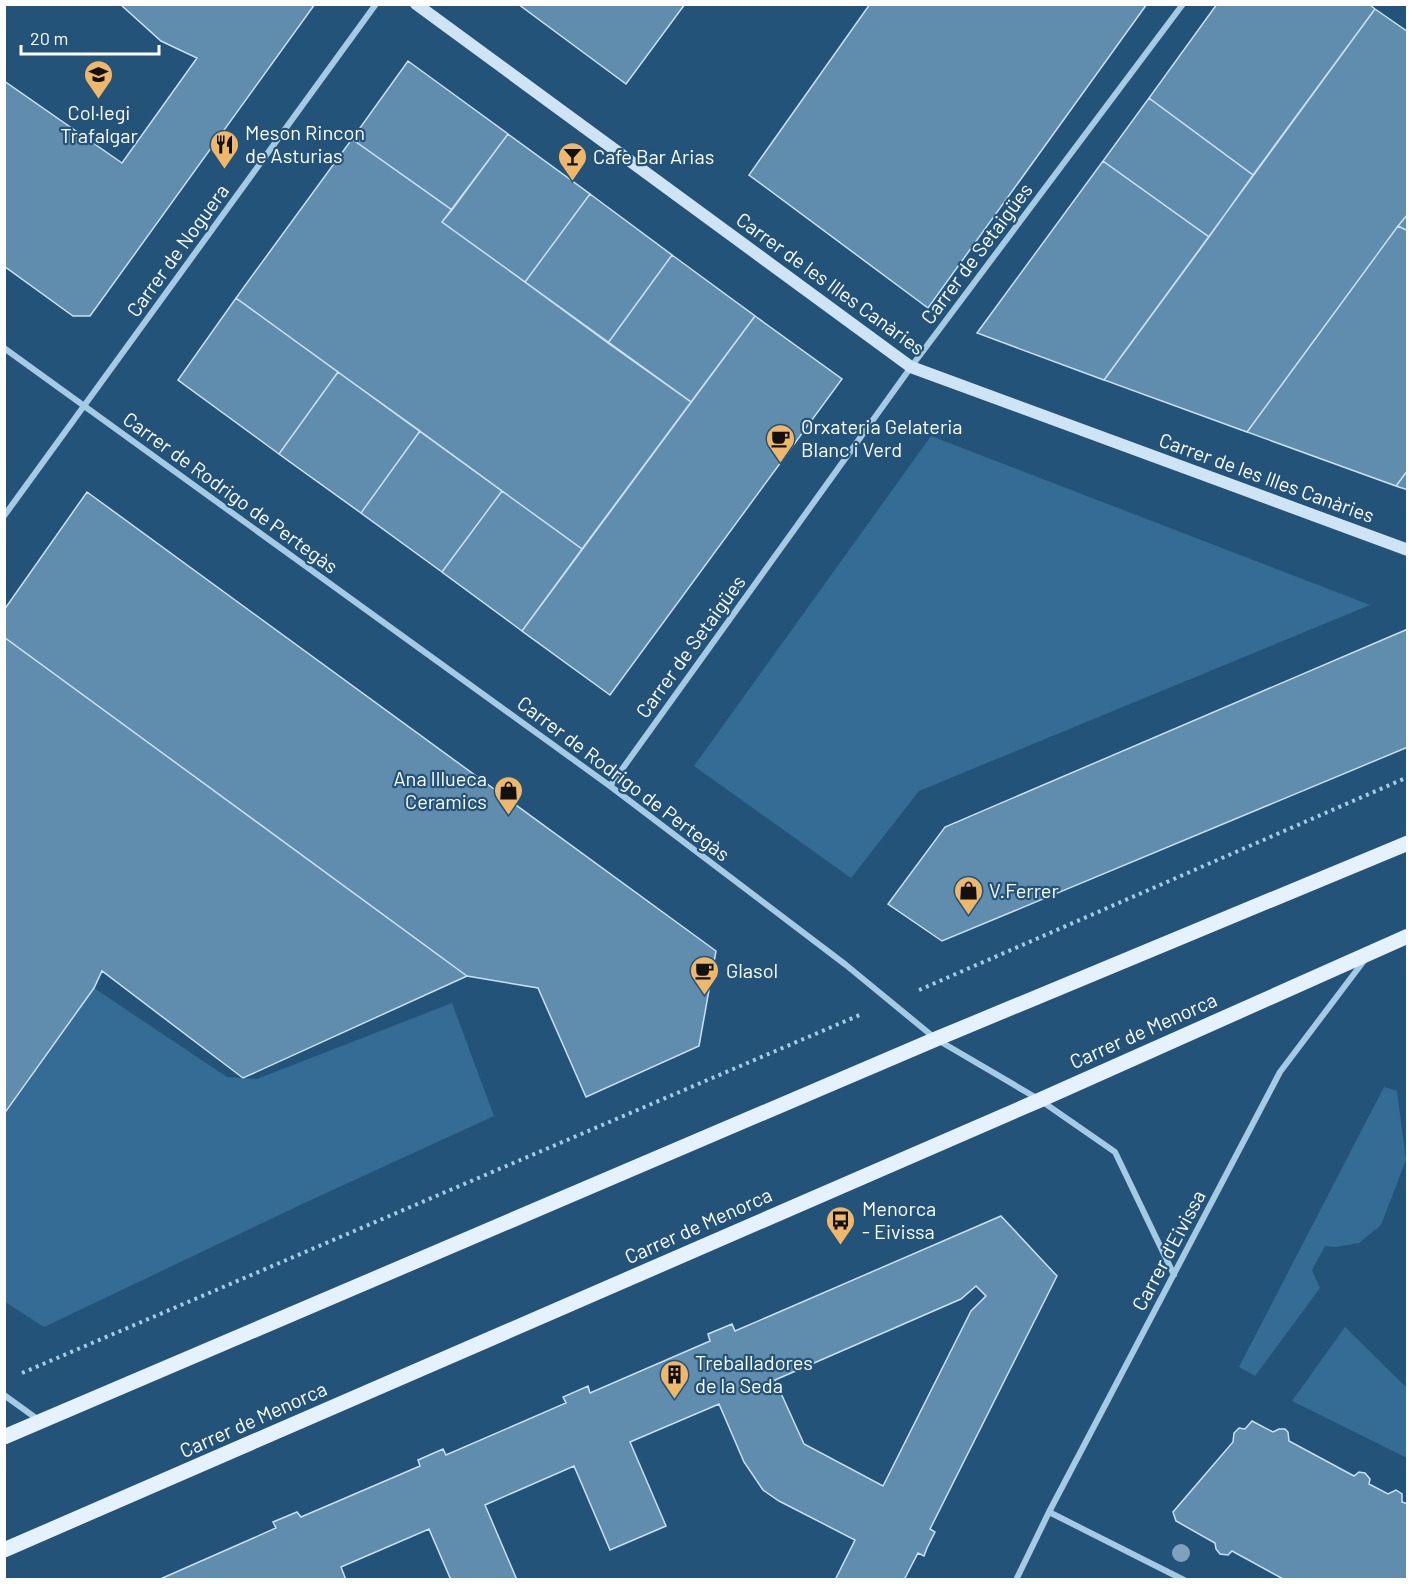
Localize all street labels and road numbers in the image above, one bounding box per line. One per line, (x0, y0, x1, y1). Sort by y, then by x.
street label: Carrer de Setaigües (915, 178, 1037, 328)
street label: Carrer de Noguera (121, 179, 233, 321)
street label: Carrer de les Illes Canàries (732, 207, 930, 359)
street label: Carrer de Rodrigo de Pertegàs (119, 406, 343, 578)
street label: Carrer de les Illes Canàries (1156, 427, 1378, 527)
street label: Carrer de Setaigües (630, 570, 750, 722)
street label: Carrer de Rodrigo de Pertegàs (513, 690, 735, 866)
street label: Carrer de Menorca (1066, 987, 1220, 1073)
street label: Carrer de Menorca (621, 1182, 775, 1268)
street label: Carrer d'Eivissa (1126, 1186, 1210, 1314)
street label: Carrer de Menorca (176, 1376, 330, 1462)

